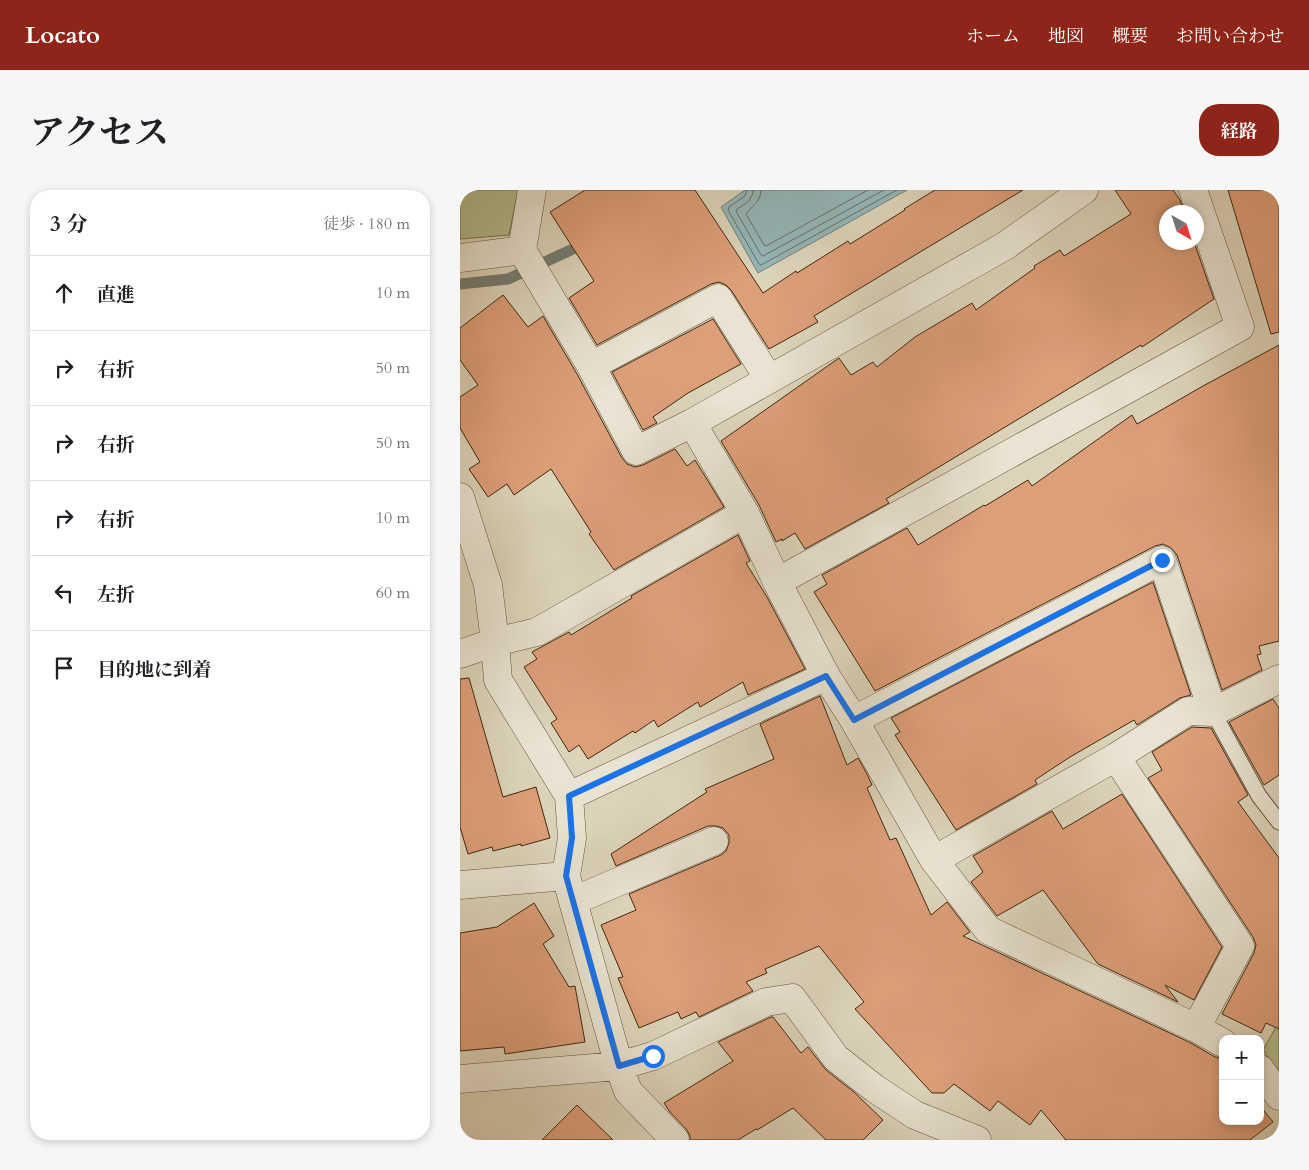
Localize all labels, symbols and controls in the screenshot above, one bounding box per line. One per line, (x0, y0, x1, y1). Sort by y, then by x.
text: Locato (25, 19, 100, 52)
text: ホーム (966, 24, 1020, 49)
text: 地図 (1048, 24, 1084, 49)
text: 概要 (1112, 24, 1148, 49)
text: お問い合わせ (1176, 24, 1284, 49)
button: 経路 (1199, 104, 1279, 156)
text: アクセス (30, 109, 169, 157)
north arrow (1159, 205, 1204, 250)
text: 3 分 (50, 210, 87, 239)
text: 徒歩 · 180 m (323, 213, 410, 235)
icon: ahead (50, 279, 78, 307)
text: 直進 (97, 282, 135, 308)
text: 10 m (376, 282, 410, 304)
icon: right (50, 354, 78, 382)
text: 右折 (97, 357, 135, 383)
text: 50 m (376, 357, 410, 379)
icon: right (50, 429, 78, 457)
text: 右折 (97, 432, 135, 458)
text: 50 m (376, 432, 410, 454)
icon: right (50, 504, 78, 532)
text: 右折 (97, 507, 135, 533)
text: 10 m (376, 507, 410, 529)
route end (1151, 549, 1174, 572)
icon: left (50, 579, 78, 607)
text: 左折 (97, 582, 135, 608)
text: 60 m (376, 582, 410, 604)
icon: arrive (50, 654, 78, 682)
text: 目的地に到着 (97, 657, 211, 683)
map controls (1219, 1035, 1264, 1125)
button: + (1219, 1035, 1264, 1080)
route start (642, 1045, 665, 1068)
button: − (1219, 1080, 1264, 1125)

